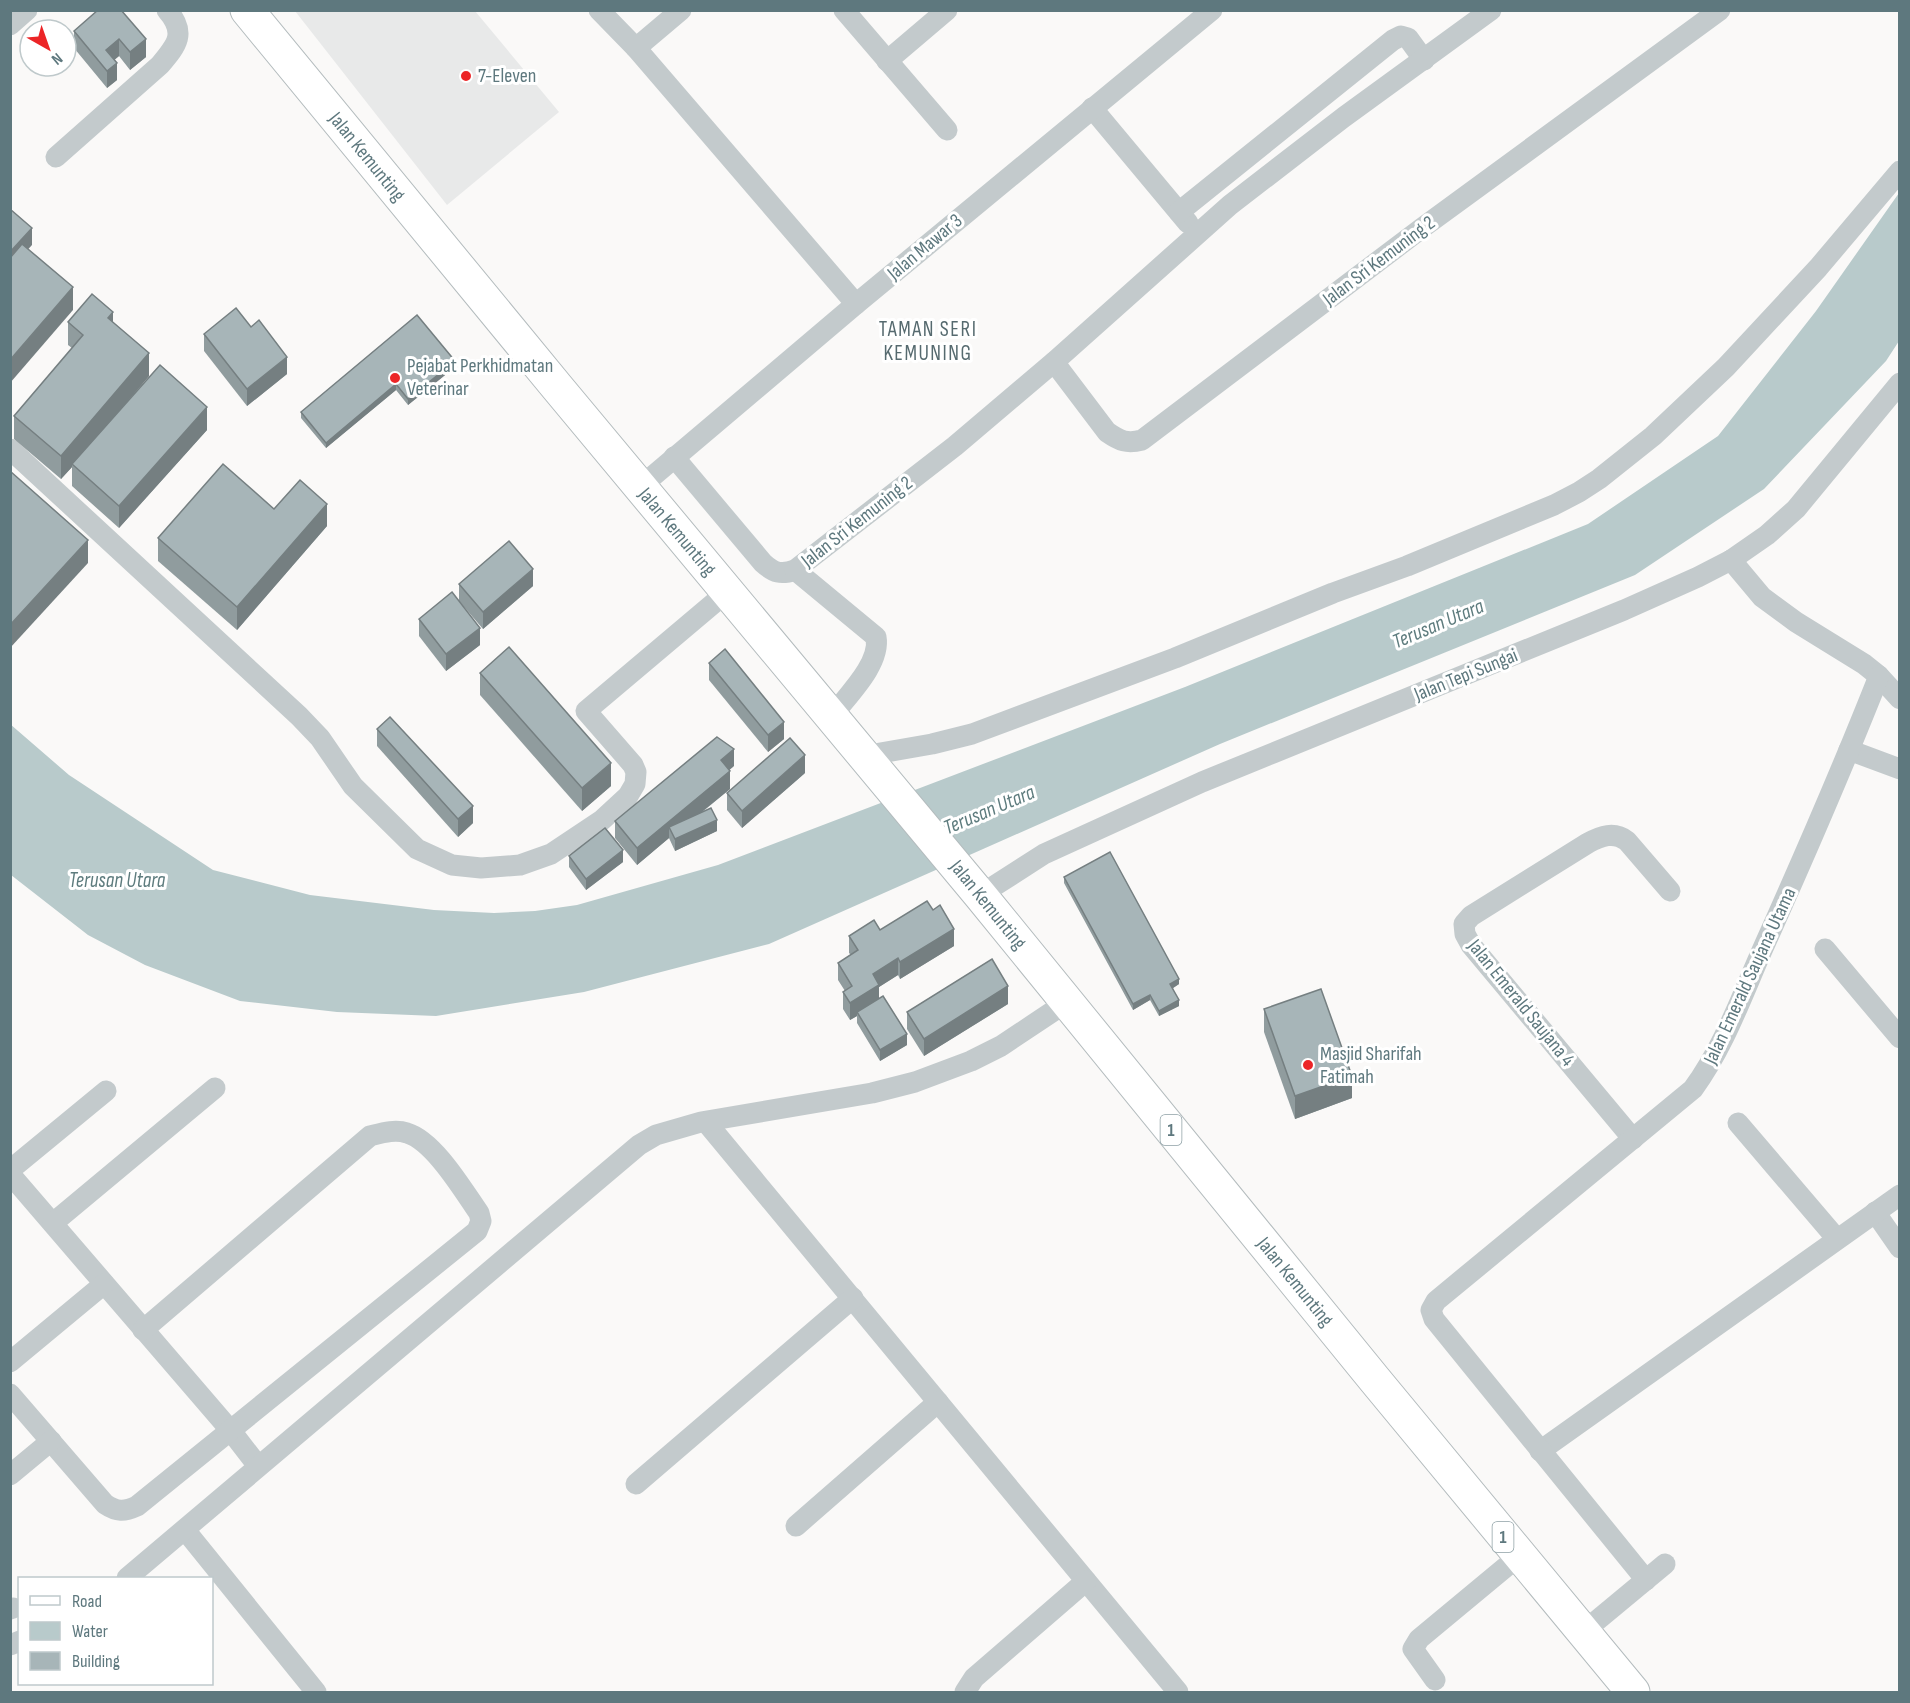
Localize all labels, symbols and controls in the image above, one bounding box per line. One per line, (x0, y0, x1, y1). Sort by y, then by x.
north arrow (18, 18, 78, 78)
text: N (47, 48, 66, 68)
place label: 7-Eleven (478, 64, 536, 88)
marker: 7-Eleven (459, 69, 473, 83)
street label: Jalan Kemunting (323, 107, 410, 207)
street label: Jalan Mawar 3 (882, 209, 967, 286)
street label: Jalan Sri Kemuning 2 (1317, 211, 1440, 312)
district label: TAMAN SERI KEMUNING (879, 317, 977, 366)
place label: Pejabat Perkhidmatan Veterinar (407, 354, 553, 401)
marker: Pejabat Perkhidmatan Veterinar (388, 371, 402, 385)
street label: Jalan Sri Kemuning 2 (796, 471, 917, 573)
street label: Jalan Kemunting (632, 482, 721, 581)
water label: Terusan Utara (1389, 593, 1488, 654)
street label: Jalan Tepi Sungai (1410, 643, 1521, 707)
water label: Terusan Utara (940, 779, 1039, 840)
street label: Jalan Kemunting (944, 855, 1031, 955)
water label: Terusan Utara (69, 868, 166, 893)
street label: Jalan Emerald Saujana Utama (1698, 884, 1801, 1069)
street label: Jalan Emerald Saujana 4 (1462, 934, 1579, 1071)
place label: Masjid Sharifah Fatimah (1320, 1042, 1422, 1089)
marker: Masjid Sharifah Fatimah (1301, 1058, 1315, 1072)
road number: 1 (1160, 1115, 1182, 1145)
street label: Jalan Kemunting (1251, 1232, 1338, 1332)
road number: 1 (1492, 1522, 1514, 1552)
legend (18, 1577, 213, 1685)
text: Road (72, 1591, 102, 1612)
text: Water (72, 1621, 108, 1642)
text: Building (72, 1651, 120, 1672)

